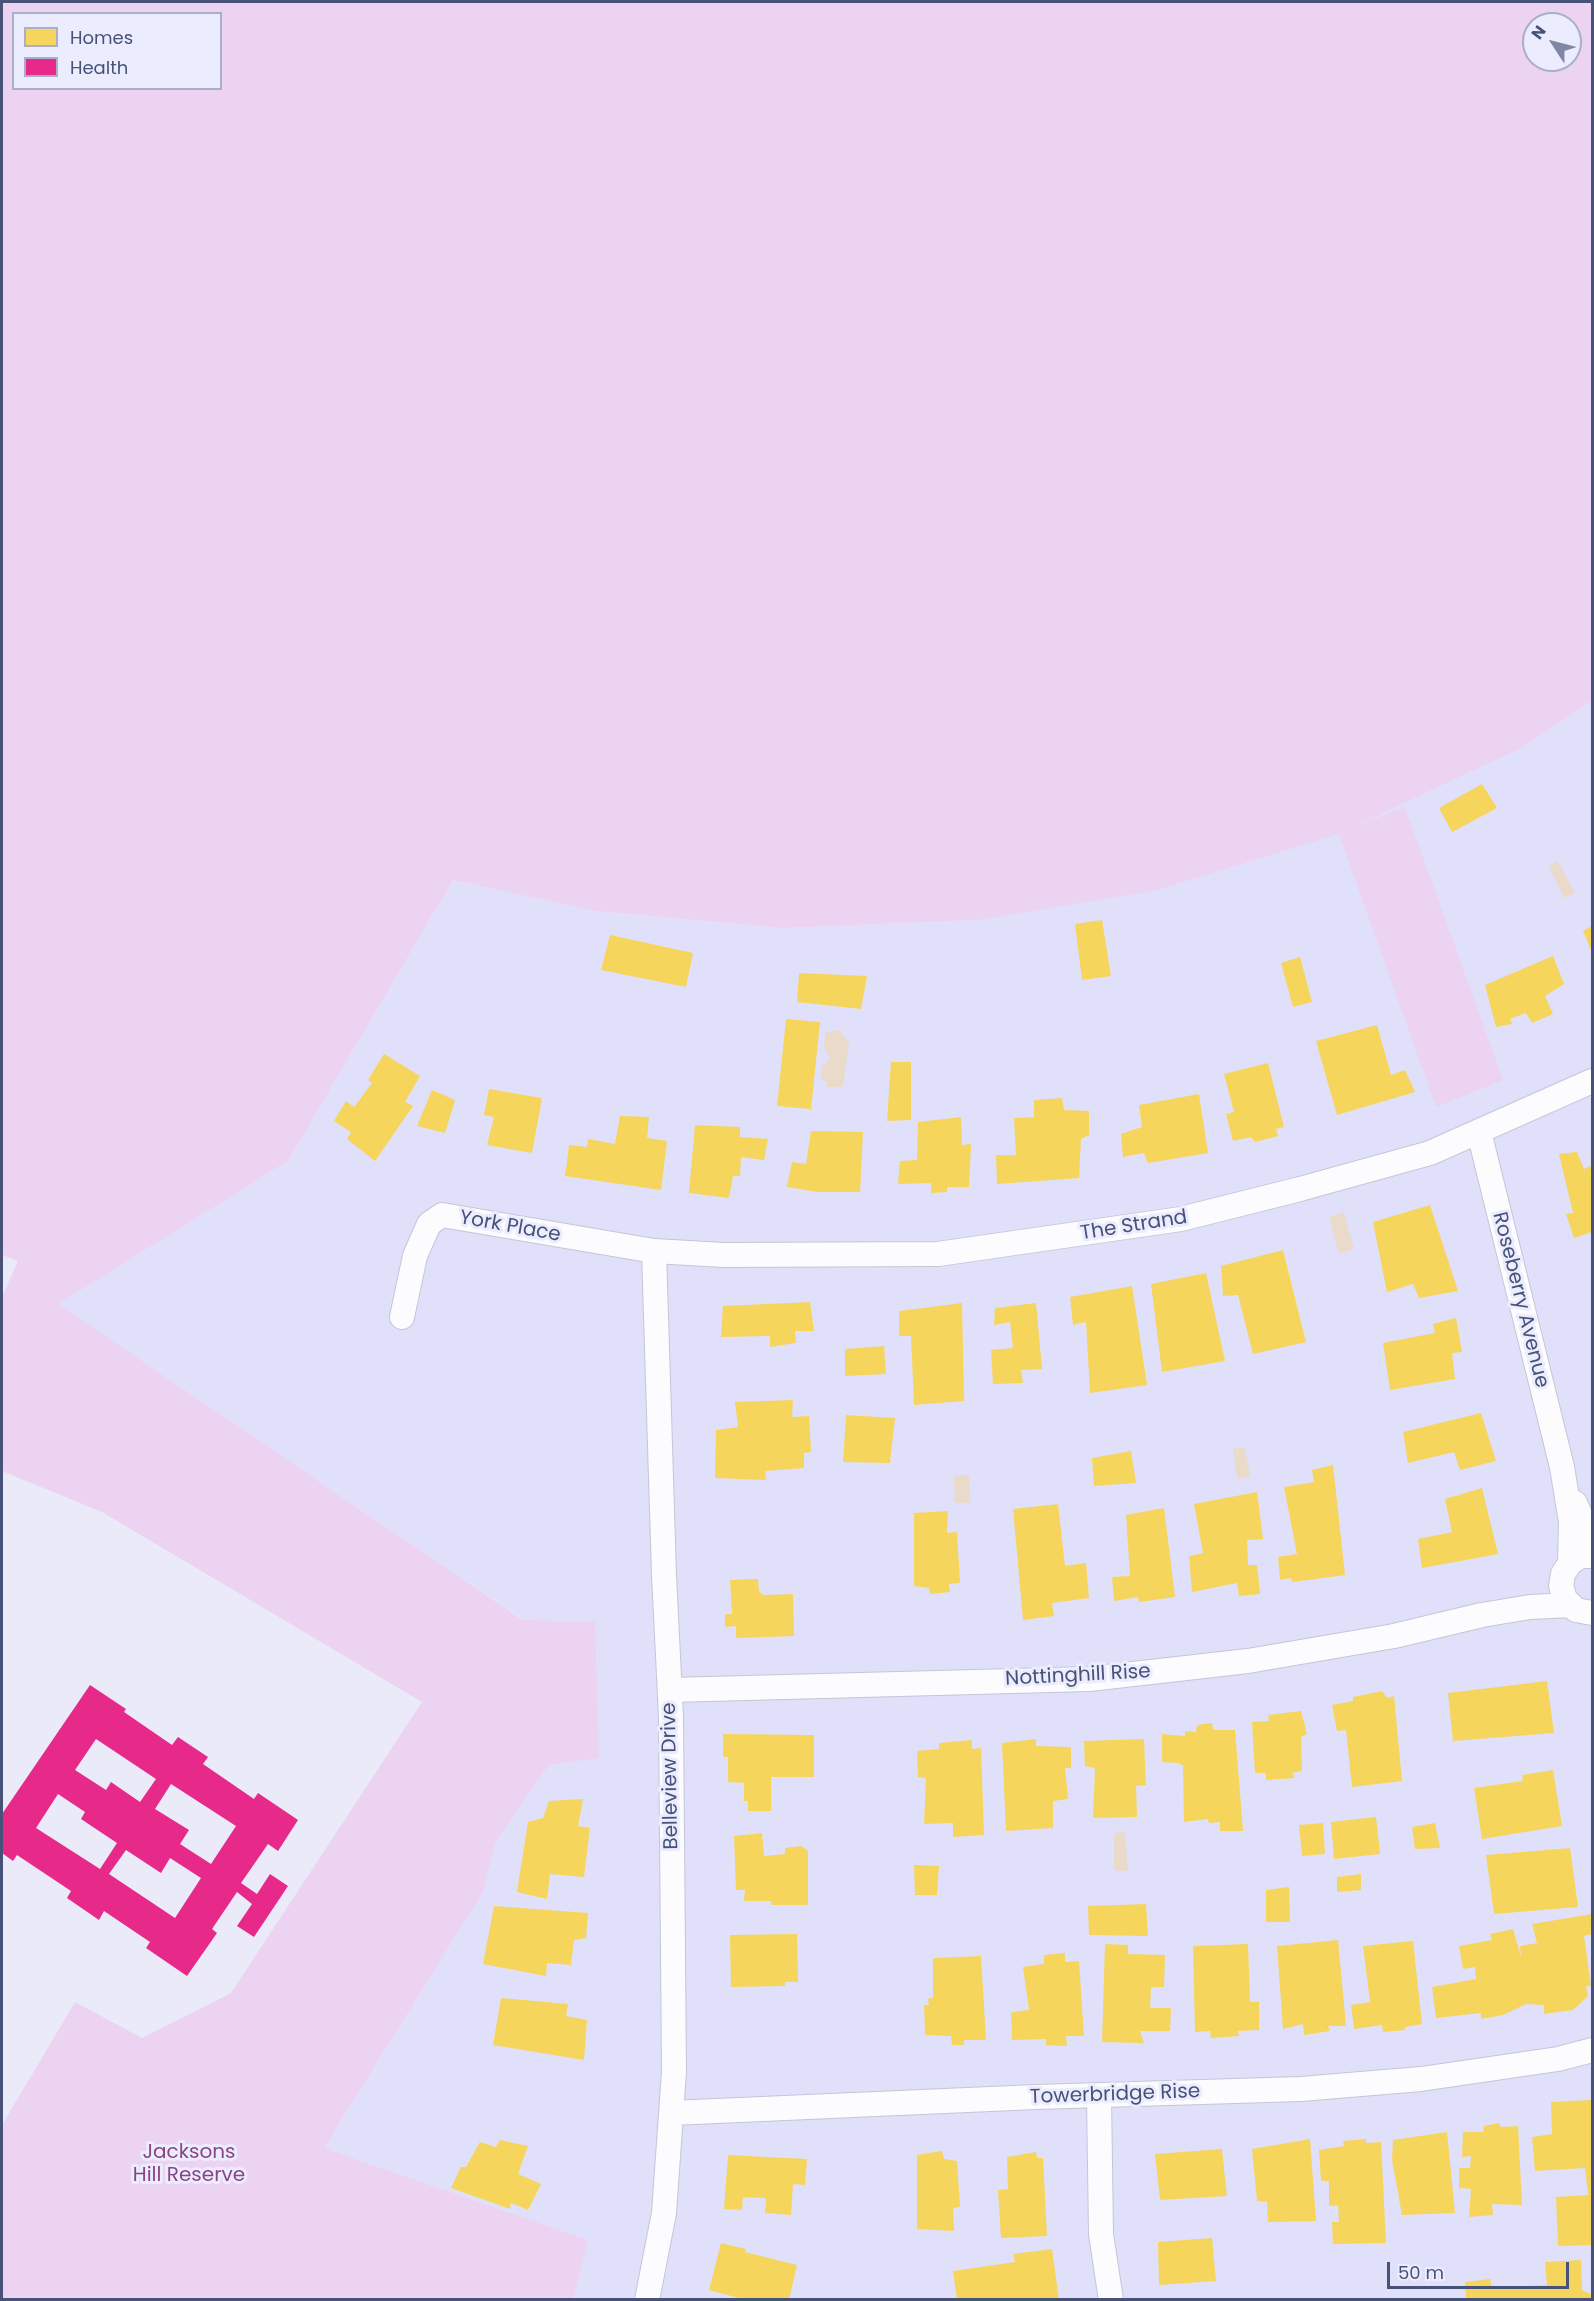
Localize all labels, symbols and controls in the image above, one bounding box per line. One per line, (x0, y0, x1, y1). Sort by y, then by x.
legend (12, 12, 222, 90)
north arrow (1522, 12, 1582, 72)
text: N (1526, 21, 1551, 44)
text: Homes (70, 25, 133, 50)
text: Health (70, 55, 128, 80)
street label: York Place (458, 1206, 562, 1248)
street label: The Strand (1079, 1206, 1189, 1246)
street label: Roseberry Avenue (1487, 1210, 1553, 1390)
street label: Nottinghill Rise (1005, 1660, 1151, 1692)
street label: Belleview Drive (658, 1702, 684, 1850)
street label: Towerbridge Rise (1029, 2080, 1201, 2110)
park label: Jacksons Hill Reserve (133, 2141, 245, 2188)
scale bar (1390, 2250, 1572, 2288)
text: 50 m (1398, 2260, 1444, 2285)

